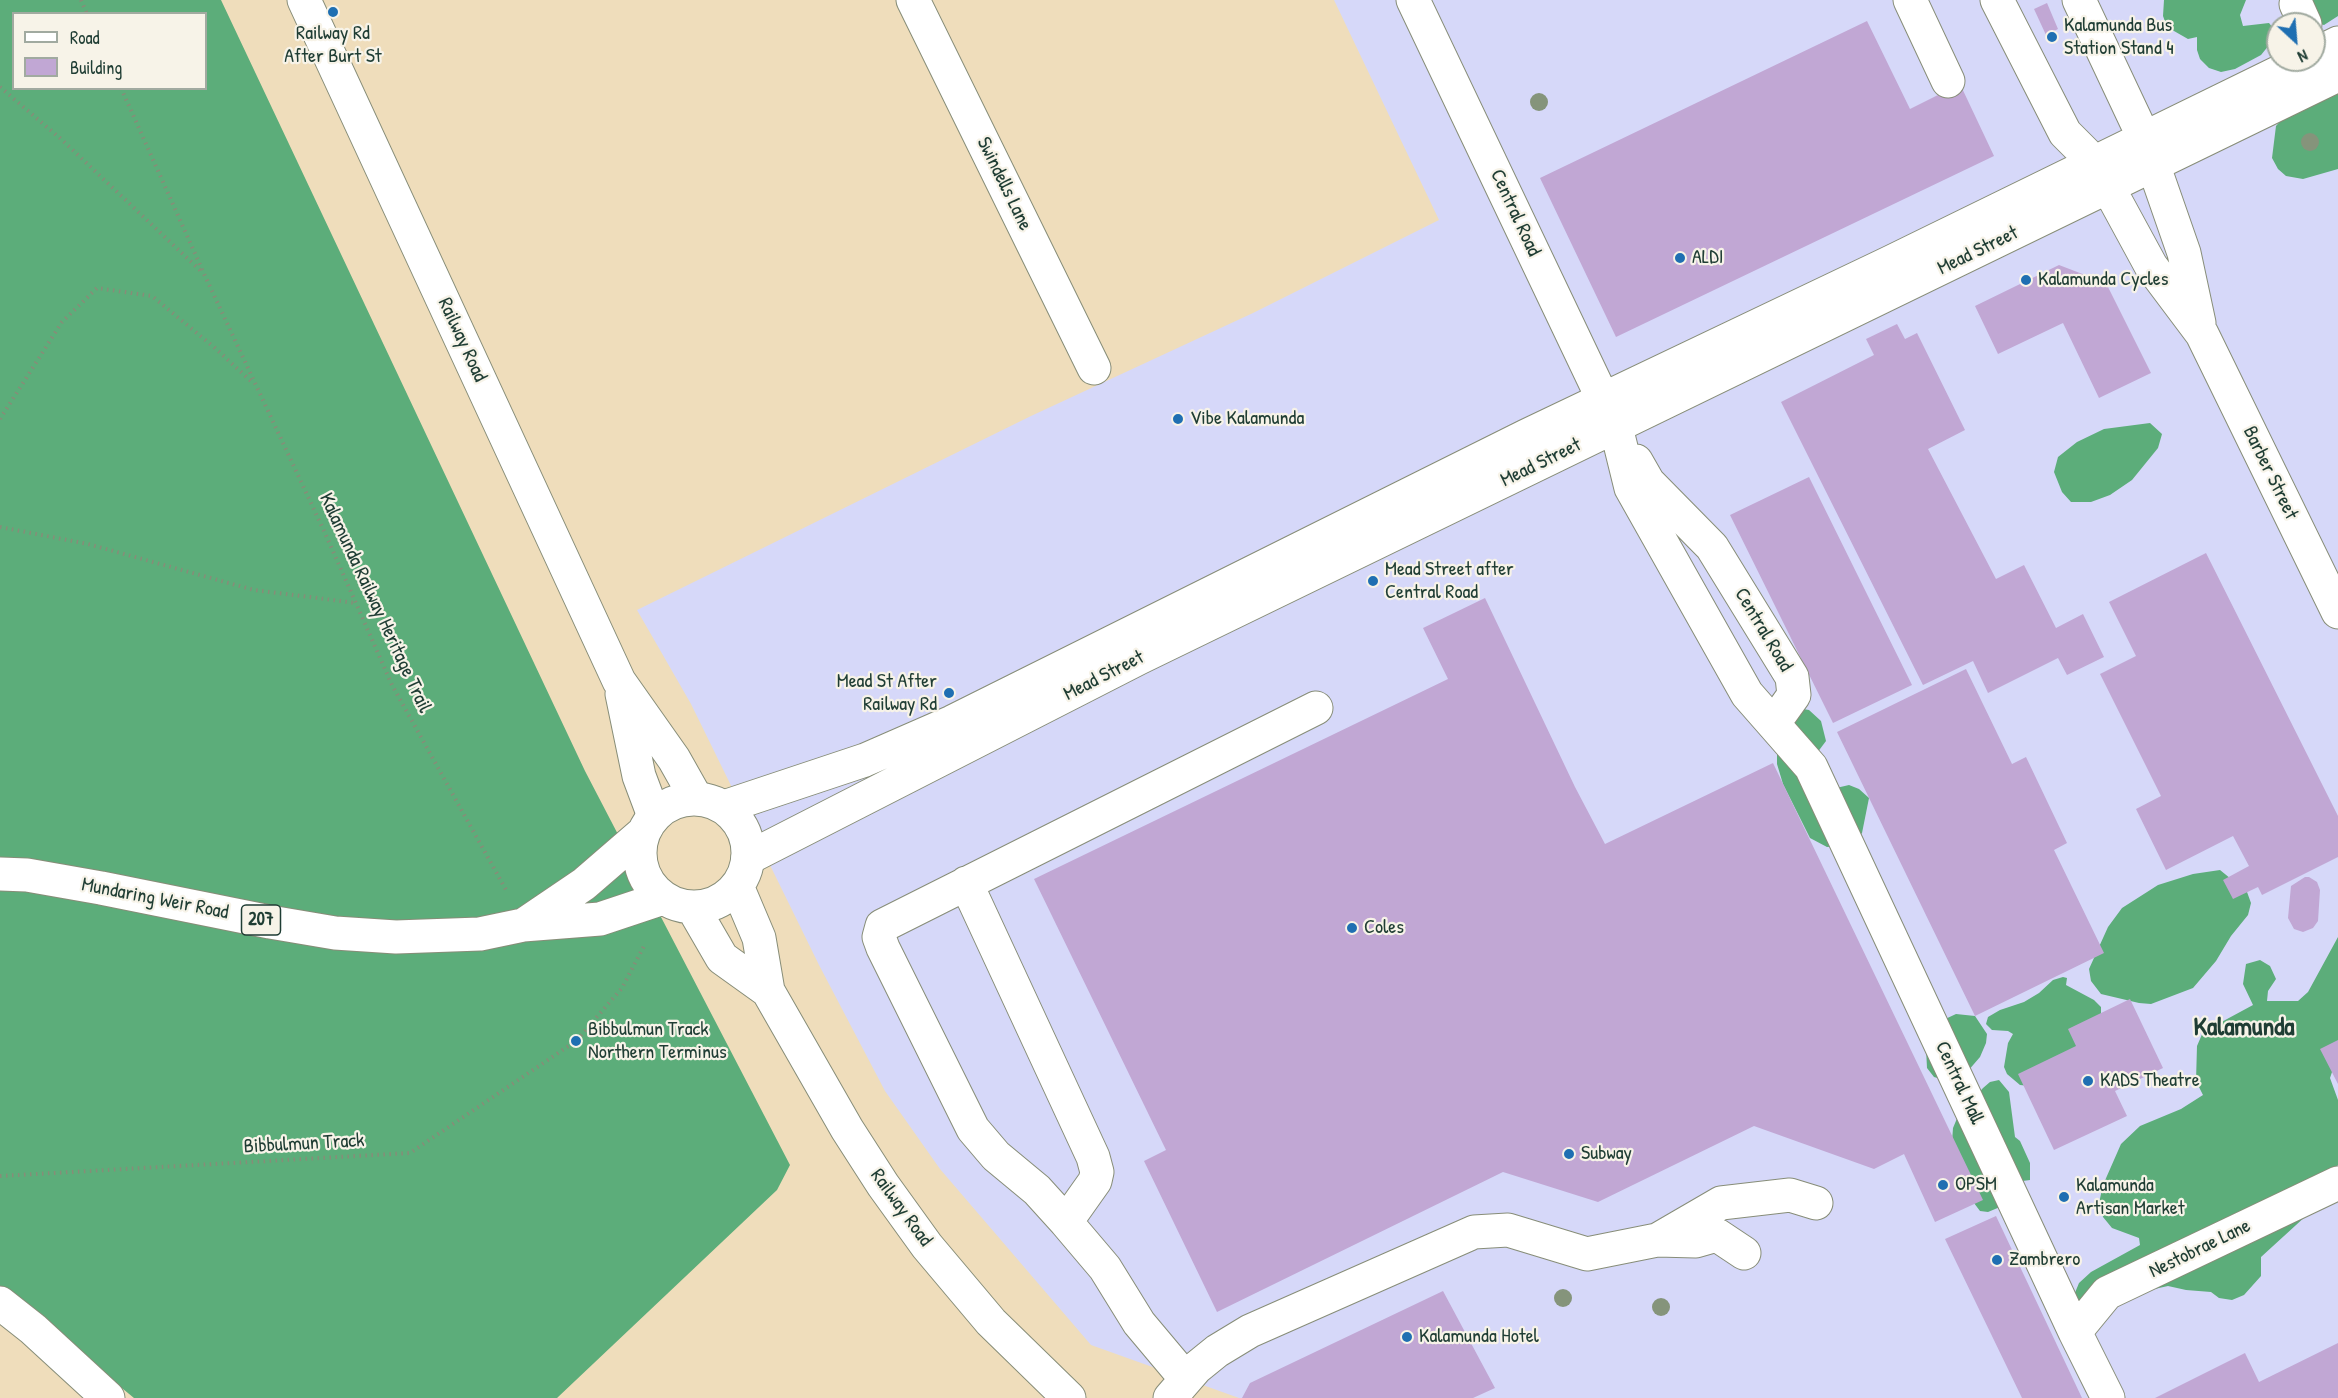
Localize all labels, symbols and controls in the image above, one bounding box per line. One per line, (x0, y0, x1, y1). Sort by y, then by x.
marker: Railway Rd After Burt St (326, 5, 340, 19)
legend (12, 12, 207, 90)
north arrow (2266, 12, 2326, 72)
place label: Kalamunda Bus Station Stand 4 (2064, 14, 2174, 61)
place label: Railway Rd After Burt St (284, 22, 382, 69)
text: Road (70, 25, 100, 50)
marker: Kalamunda Bus Station Stand 4 (2045, 30, 2059, 44)
text: N (2294, 45, 2312, 68)
text: Building (70, 55, 122, 80)
street label: Swindells Lane (971, 133, 1037, 235)
street label: Central Road (1484, 166, 1546, 260)
street label: Mead Street (1934, 221, 2022, 281)
place label: ALDI (1692, 246, 1723, 270)
marker: ALDI (1673, 251, 1687, 265)
place label: Kalamunda Cycles (2038, 268, 2168, 292)
marker: Kalamunda Cycles (2019, 273, 2033, 287)
street label: Railway Road (432, 294, 492, 386)
place label: Vibe Kalamunda (1190, 407, 1304, 431)
marker: Vibe Kalamunda (1171, 412, 1185, 426)
street label: Barber Street (2237, 422, 2303, 524)
street label: Mead Street (1497, 433, 1585, 493)
street label: Kalamunda Railway Heritage Trail (313, 489, 437, 717)
place label: Mead Street after Central Road (1385, 558, 1514, 605)
marker: Mead Street after Central Road (1366, 574, 1380, 588)
street label: Central Road (1729, 584, 1797, 676)
street label: Mead Street (1060, 646, 1148, 706)
place label: Mead St After Railway Rd (837, 670, 937, 717)
marker: Mead St After Railway Rd (942, 686, 956, 700)
street label: Mundaring Weir Road (80, 873, 230, 925)
road number: 207 (242, 905, 280, 935)
place label: Coles (1364, 916, 1404, 940)
marker: Coles (1345, 921, 1359, 935)
district label: Kalamunda (2193, 1012, 2295, 1044)
place label: Bibbulmun Track Northern Terminus (588, 1018, 727, 1065)
marker: Bibbulmun Track Northern Terminus (569, 1034, 583, 1048)
street label: Central Mall (1929, 1038, 1989, 1128)
place label: KADS Theatre (2100, 1069, 2200, 1093)
marker: KADS Theatre (2081, 1074, 2095, 1088)
street label: Bibbulmun Track (243, 1129, 365, 1159)
place label: Subway (1581, 1142, 1632, 1166)
marker: Subway (1562, 1147, 1576, 1161)
street label: Railway Road (865, 1165, 937, 1251)
place label: OPSM (1955, 1173, 1997, 1197)
place label: Kalamunda Artisan Market (2076, 1174, 2185, 1221)
marker: OPSM (1936, 1178, 1950, 1192)
marker: Kalamunda Artisan Market (2057, 1190, 2071, 1204)
street label: Nestobrae Lane (2145, 1214, 2255, 1284)
place label: Zambrero (2009, 1248, 2080, 1272)
marker: Zambrero (1990, 1253, 2004, 1267)
place label: Kalamunda Hotel (1419, 1325, 1539, 1349)
marker: Kalamunda Hotel (1400, 1330, 1414, 1344)

